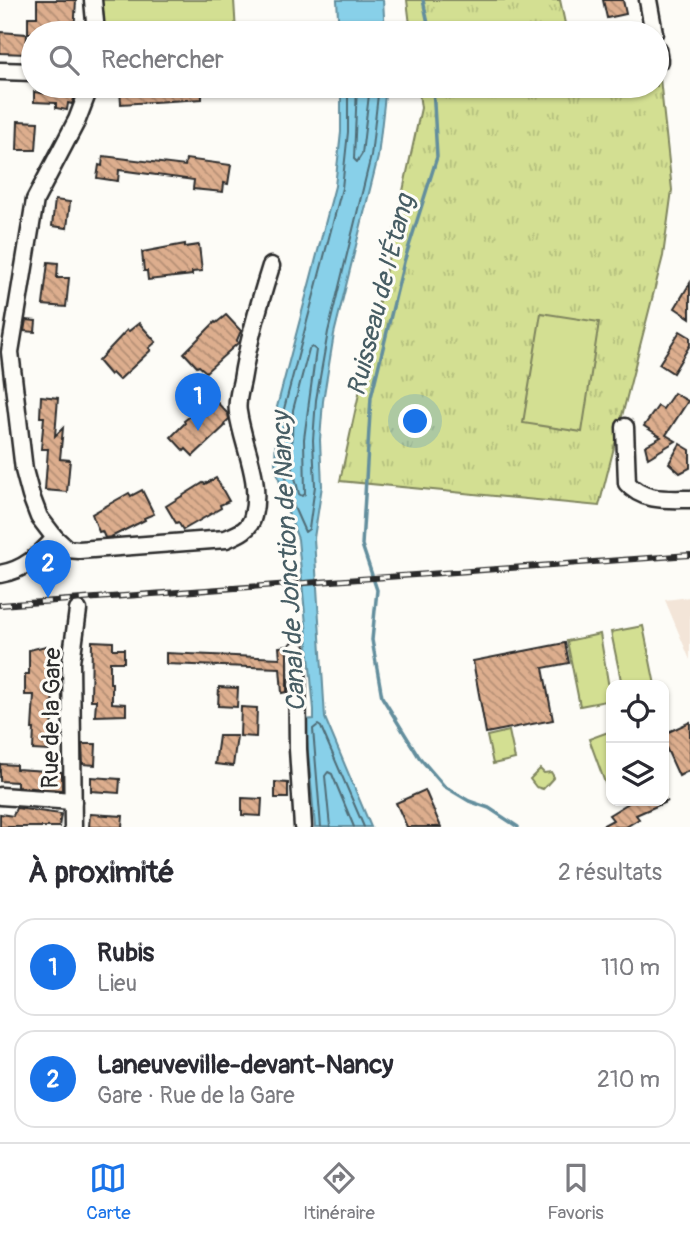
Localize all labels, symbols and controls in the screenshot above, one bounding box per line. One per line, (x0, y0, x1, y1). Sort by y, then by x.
search box (21, 21, 669, 98)
icon: search (45, 41, 83, 79)
text: Rechercher (101, 44, 224, 76)
water label: Ruisseau de l'Étang (341, 190, 422, 399)
pin: 1 (175, 373, 221, 431)
your location (398, 404, 432, 438)
water label: Canal de Jonction de Nancy (265, 408, 313, 713)
pin: 2 (25, 540, 71, 598)
street label: Rue de la Gare (36, 647, 67, 789)
map controls (606, 680, 669, 806)
button: locate (606, 680, 669, 743)
button: layers (606, 743, 669, 806)
text: À proximité (28, 854, 174, 891)
text: 2 résultats (558, 858, 662, 887)
text: Rubis (97, 937, 154, 969)
text: 1 (49, 953, 58, 982)
text: 110 m (601, 953, 660, 982)
text: Lieu (97, 969, 137, 998)
text: Laneuveville-devant-Nancy (97, 1049, 393, 1081)
text: 2 (47, 1065, 59, 1094)
text: 210 m (597, 1065, 660, 1094)
text: Gare · Rue de la Gare (97, 1081, 295, 1110)
tab: Carte (86, 1159, 131, 1225)
tab: Itinéraire (303, 1159, 375, 1225)
tab: Favoris (547, 1159, 604, 1225)

